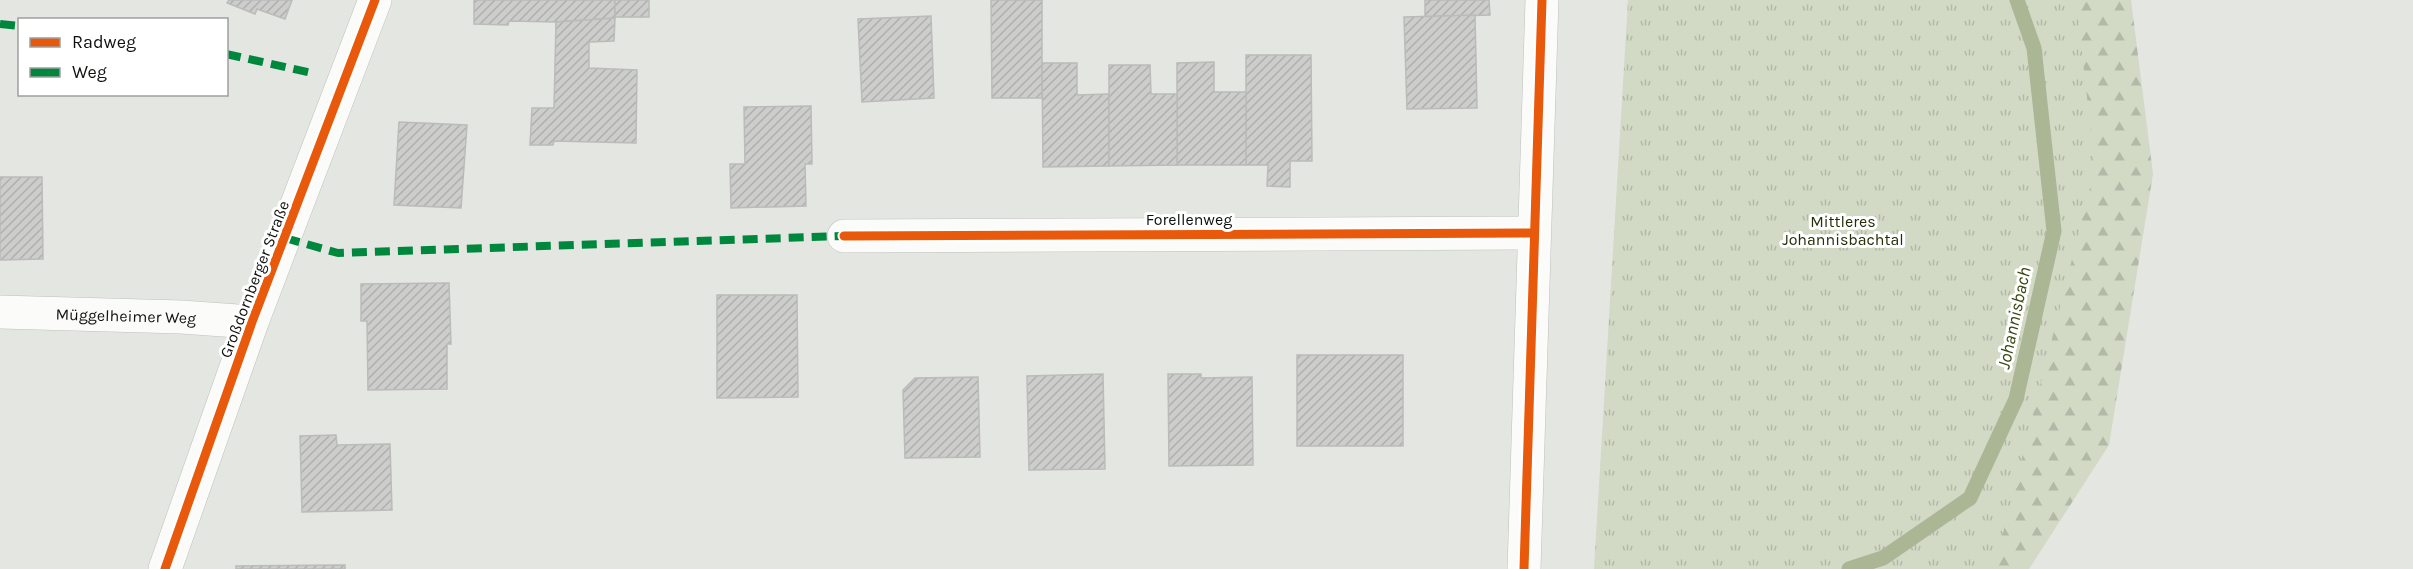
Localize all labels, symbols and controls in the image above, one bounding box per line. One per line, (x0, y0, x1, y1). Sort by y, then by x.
legend (18, 18, 228, 96)
text: Radweg (72, 31, 136, 53)
text: Weg (72, 61, 107, 83)
street label: Großdornberger Straße (216, 198, 293, 360)
street label: Forellenweg (1146, 210, 1232, 229)
park label: Mittleres Johannisbachtal (1782, 212, 1904, 249)
water label: Johannisbach (1992, 265, 2036, 371)
street label: Müggelheimer Weg (55, 305, 197, 328)

